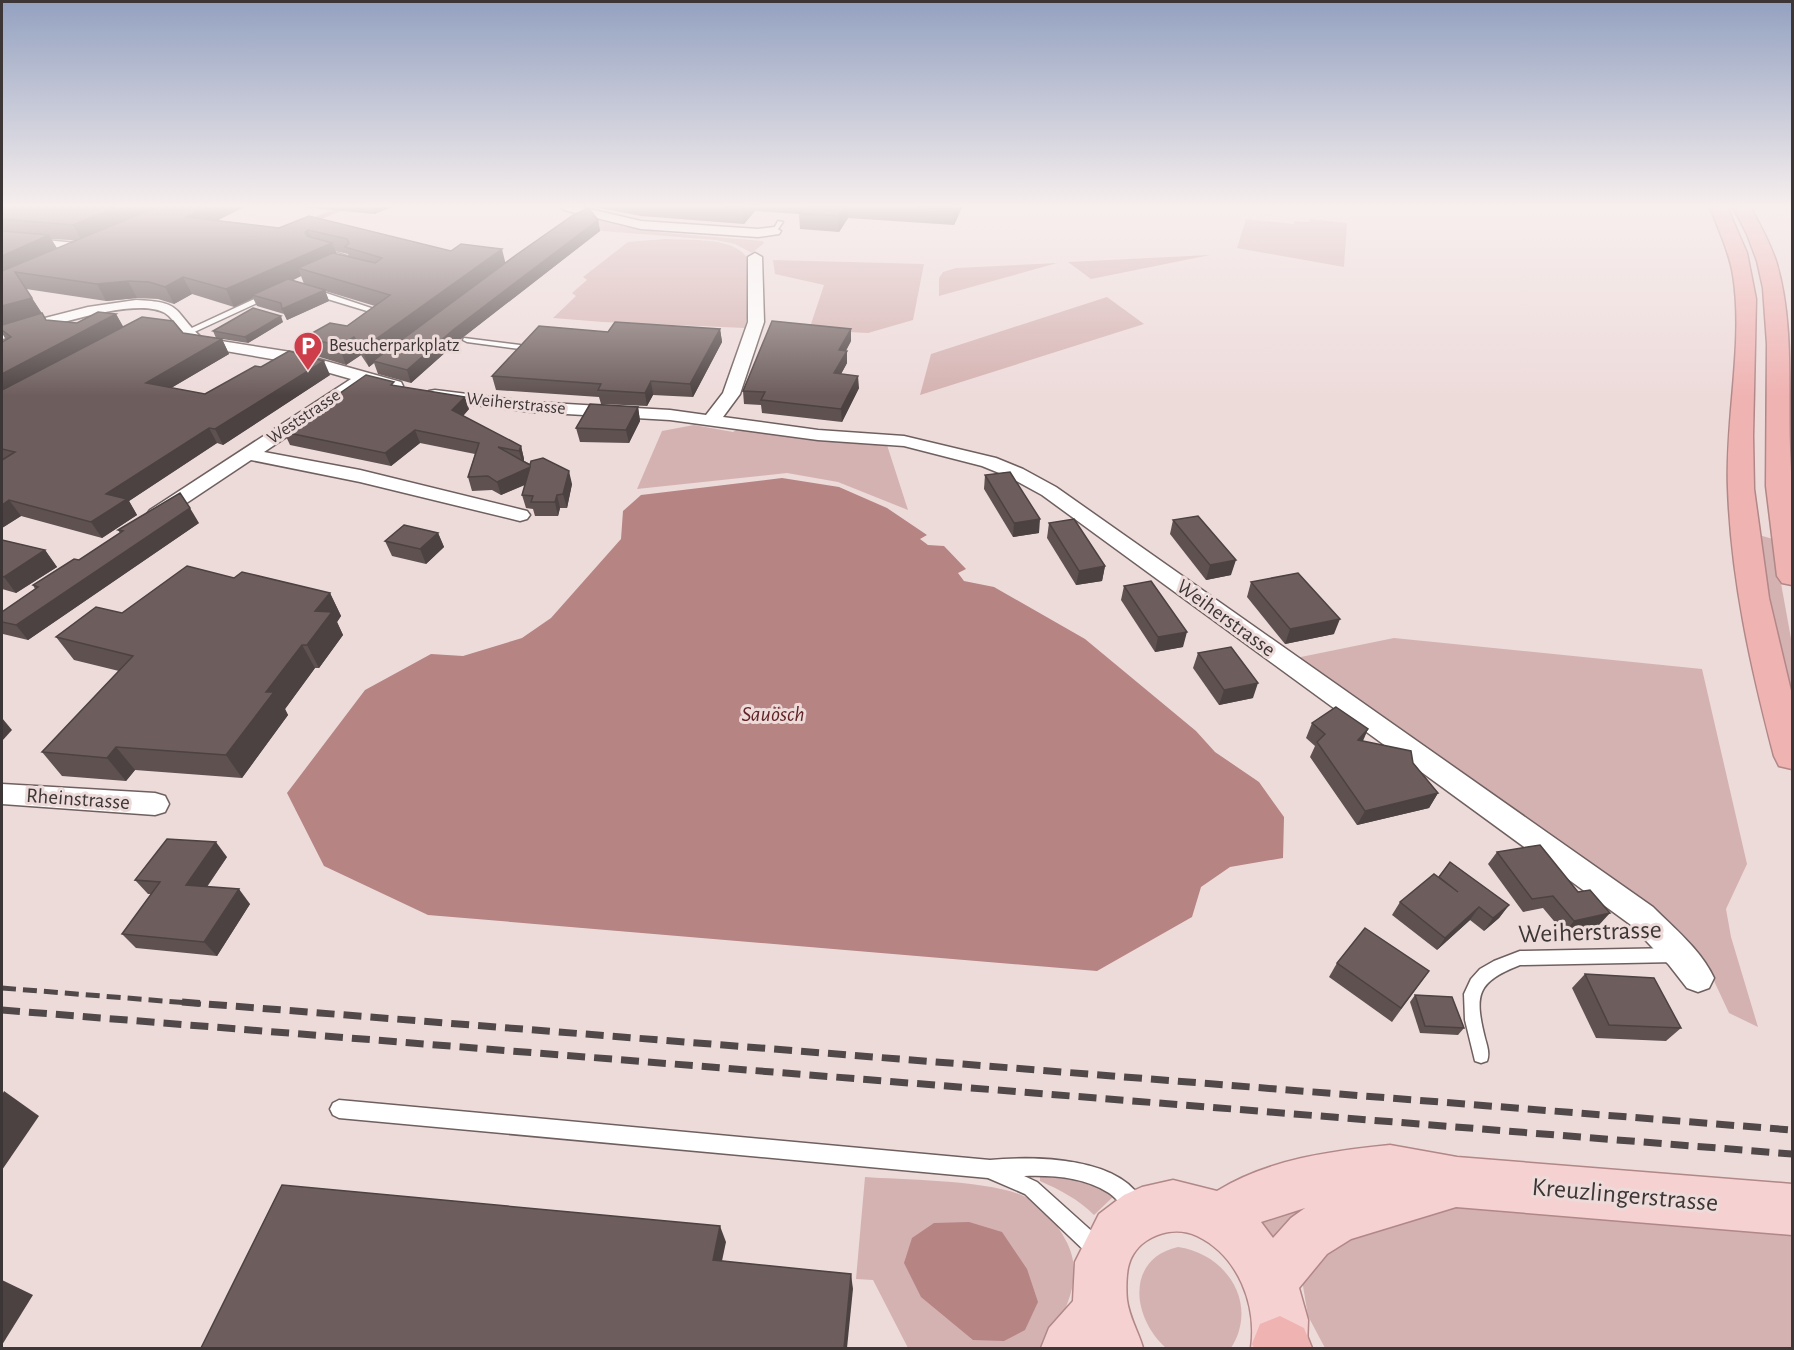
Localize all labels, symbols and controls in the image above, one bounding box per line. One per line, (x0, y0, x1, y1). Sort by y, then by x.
parking icon: Besucherparkplatz (292, 330, 324, 372)
place label: Besucherparkplatz (329, 337, 459, 355)
street label: Weststrasse (264, 386, 344, 448)
street label: Weiherstrasse (466, 390, 566, 418)
street label: Weiherstrasse (1173, 575, 1279, 661)
water label: Sauösch (741, 703, 805, 725)
street label: Rheinstrasse (25, 785, 131, 813)
street label: Weiherstrasse (1518, 917, 1662, 947)
street label: Kreuzlingerstrasse (1531, 1174, 1719, 1216)

